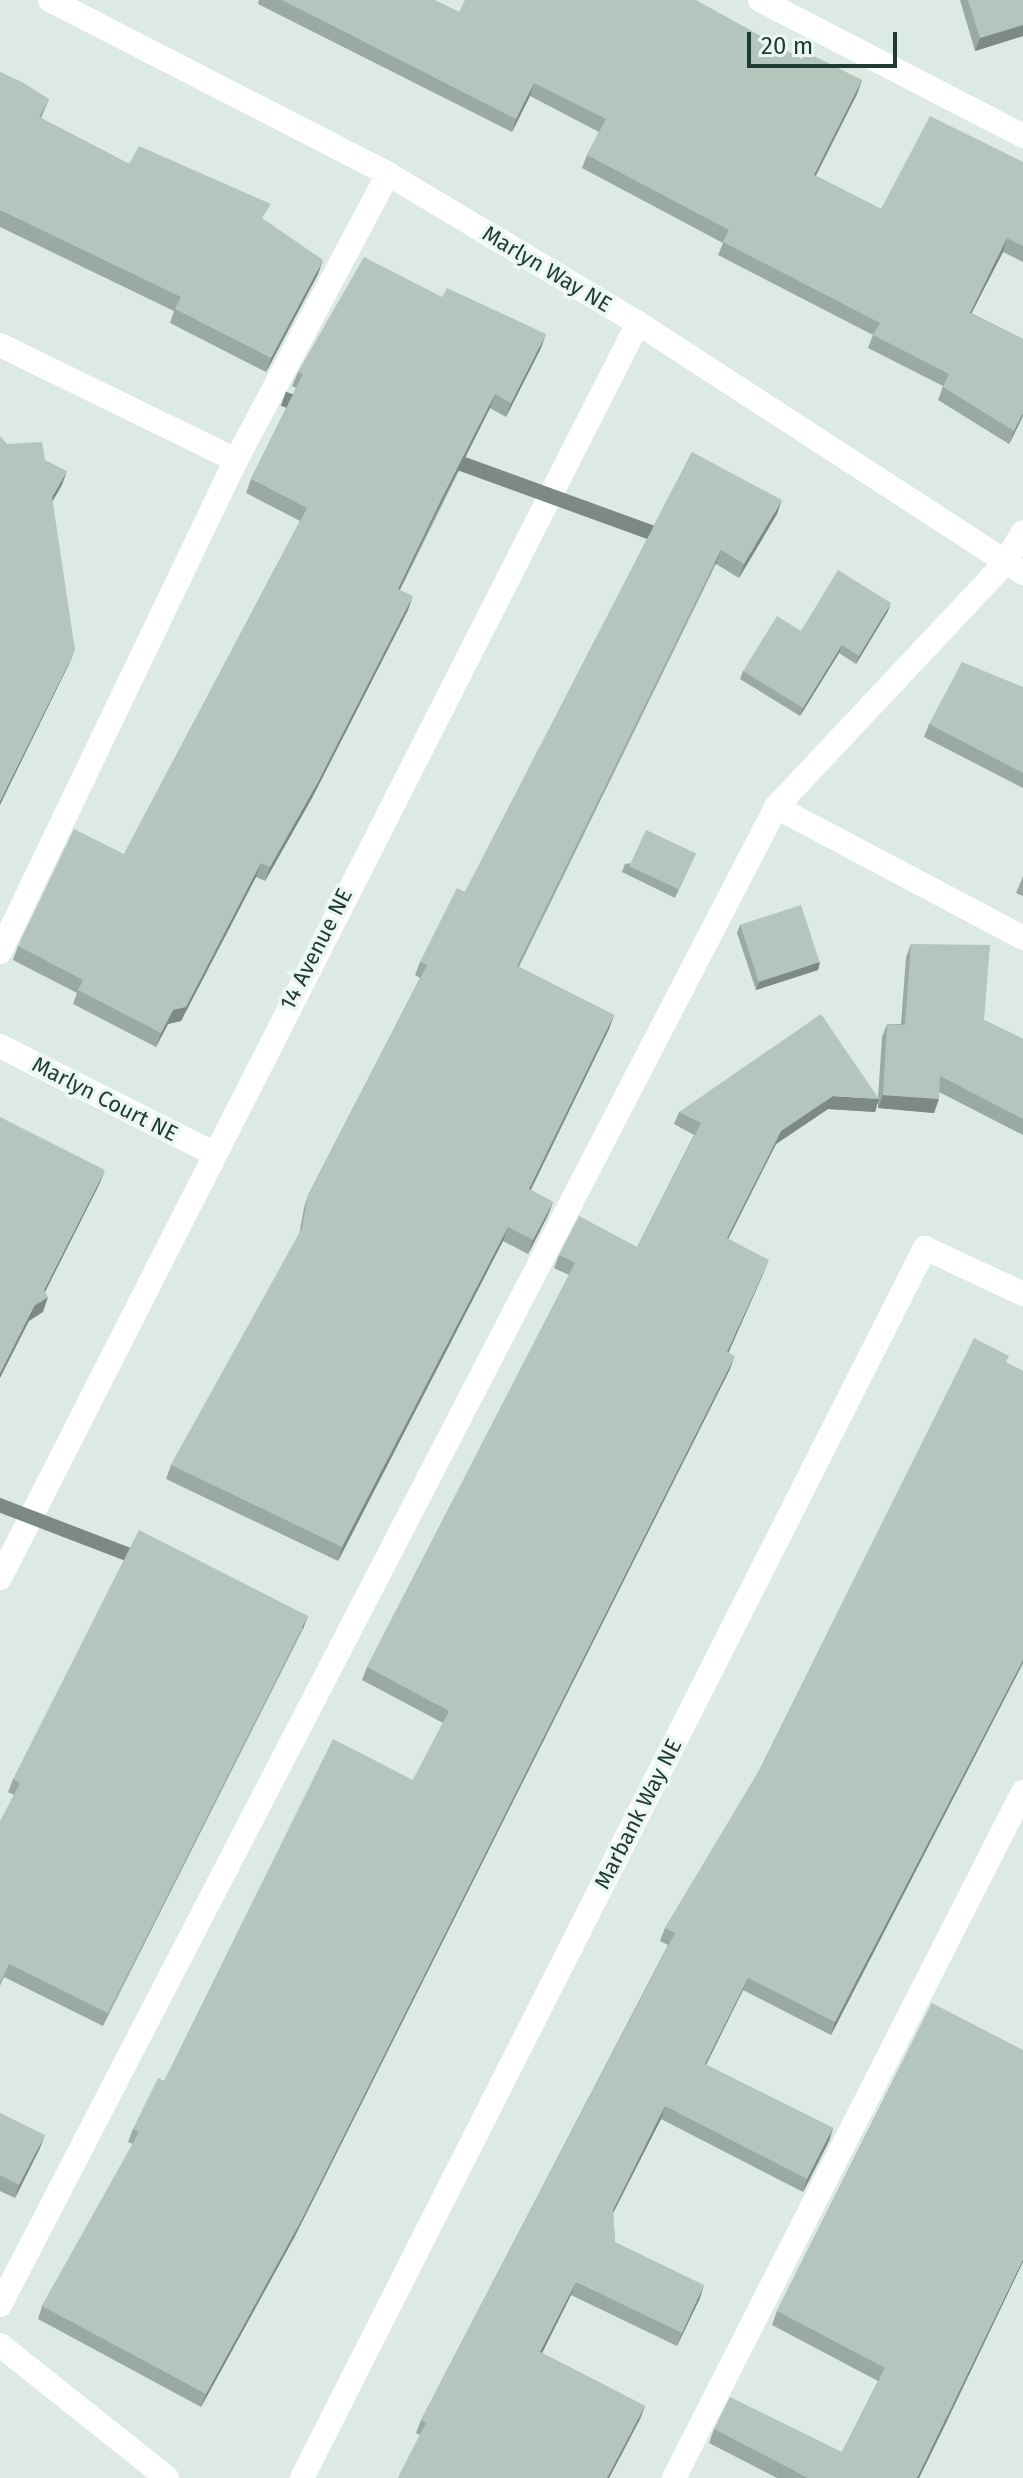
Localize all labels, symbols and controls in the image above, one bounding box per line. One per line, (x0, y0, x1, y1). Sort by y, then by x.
scale bar (751, 16, 901, 66)
text: 20 m (761, 32, 813, 60)
street label: Marlyn Way NE (478, 220, 616, 318)
street label: 14 Avenue NE (274, 884, 358, 1014)
street label: Marlyn Court NE (28, 1051, 182, 1147)
street label: Marbank Way NE (589, 1735, 687, 1893)

